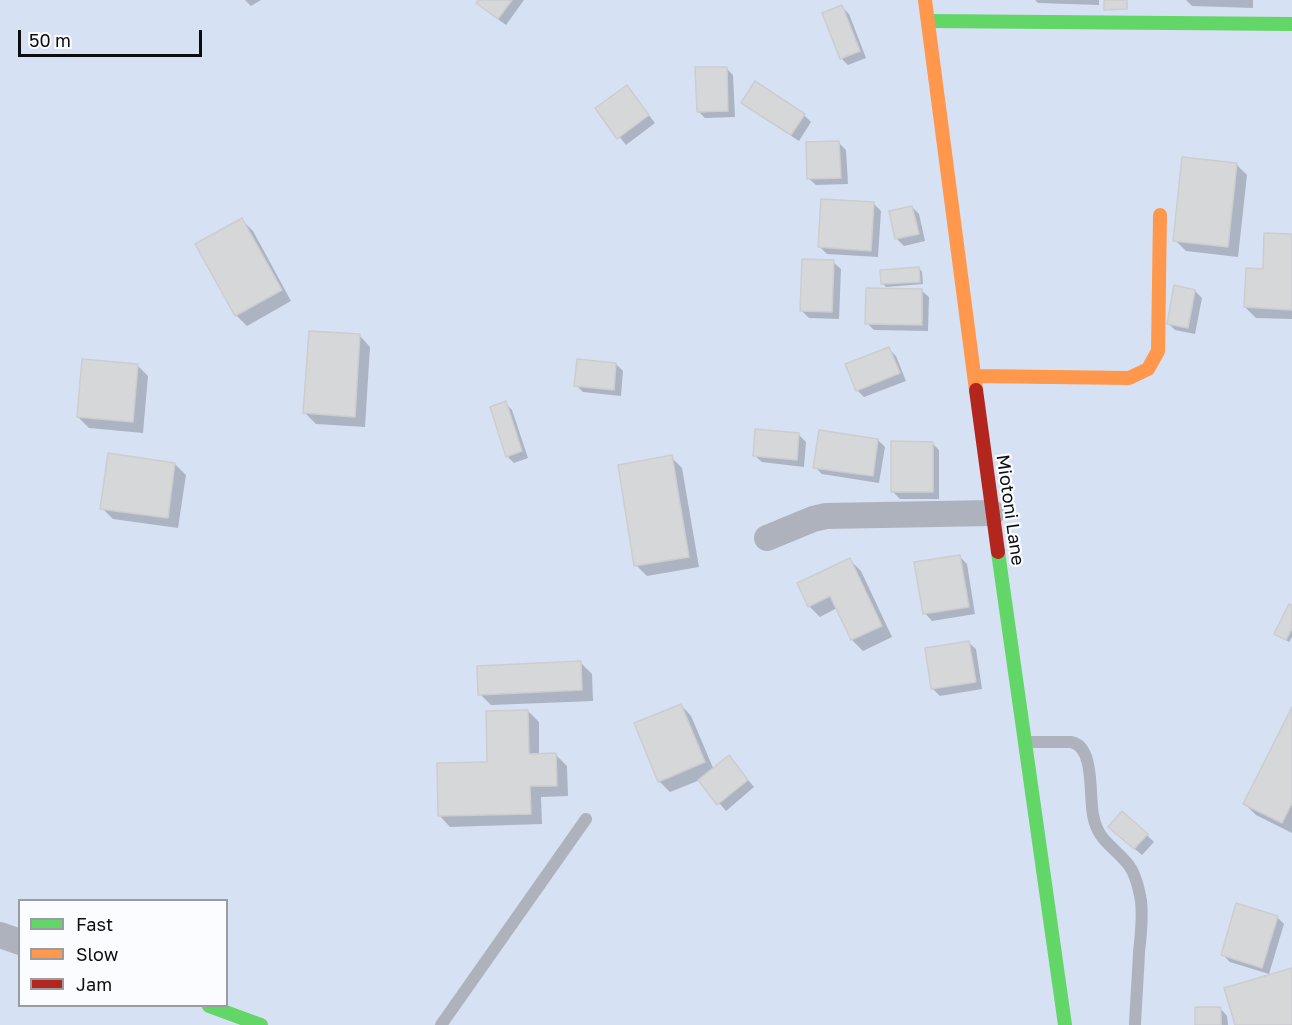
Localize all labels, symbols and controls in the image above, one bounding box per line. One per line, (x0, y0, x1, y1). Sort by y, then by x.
scale bar (21, 18, 206, 56)
text: 50 m (29, 29, 71, 51)
street label: Miotoni Lane (992, 453, 1028, 567)
legend (18, 899, 228, 1007)
text: Fast (76, 913, 113, 935)
text: Slow (76, 943, 118, 965)
text: Jam (76, 973, 112, 995)

